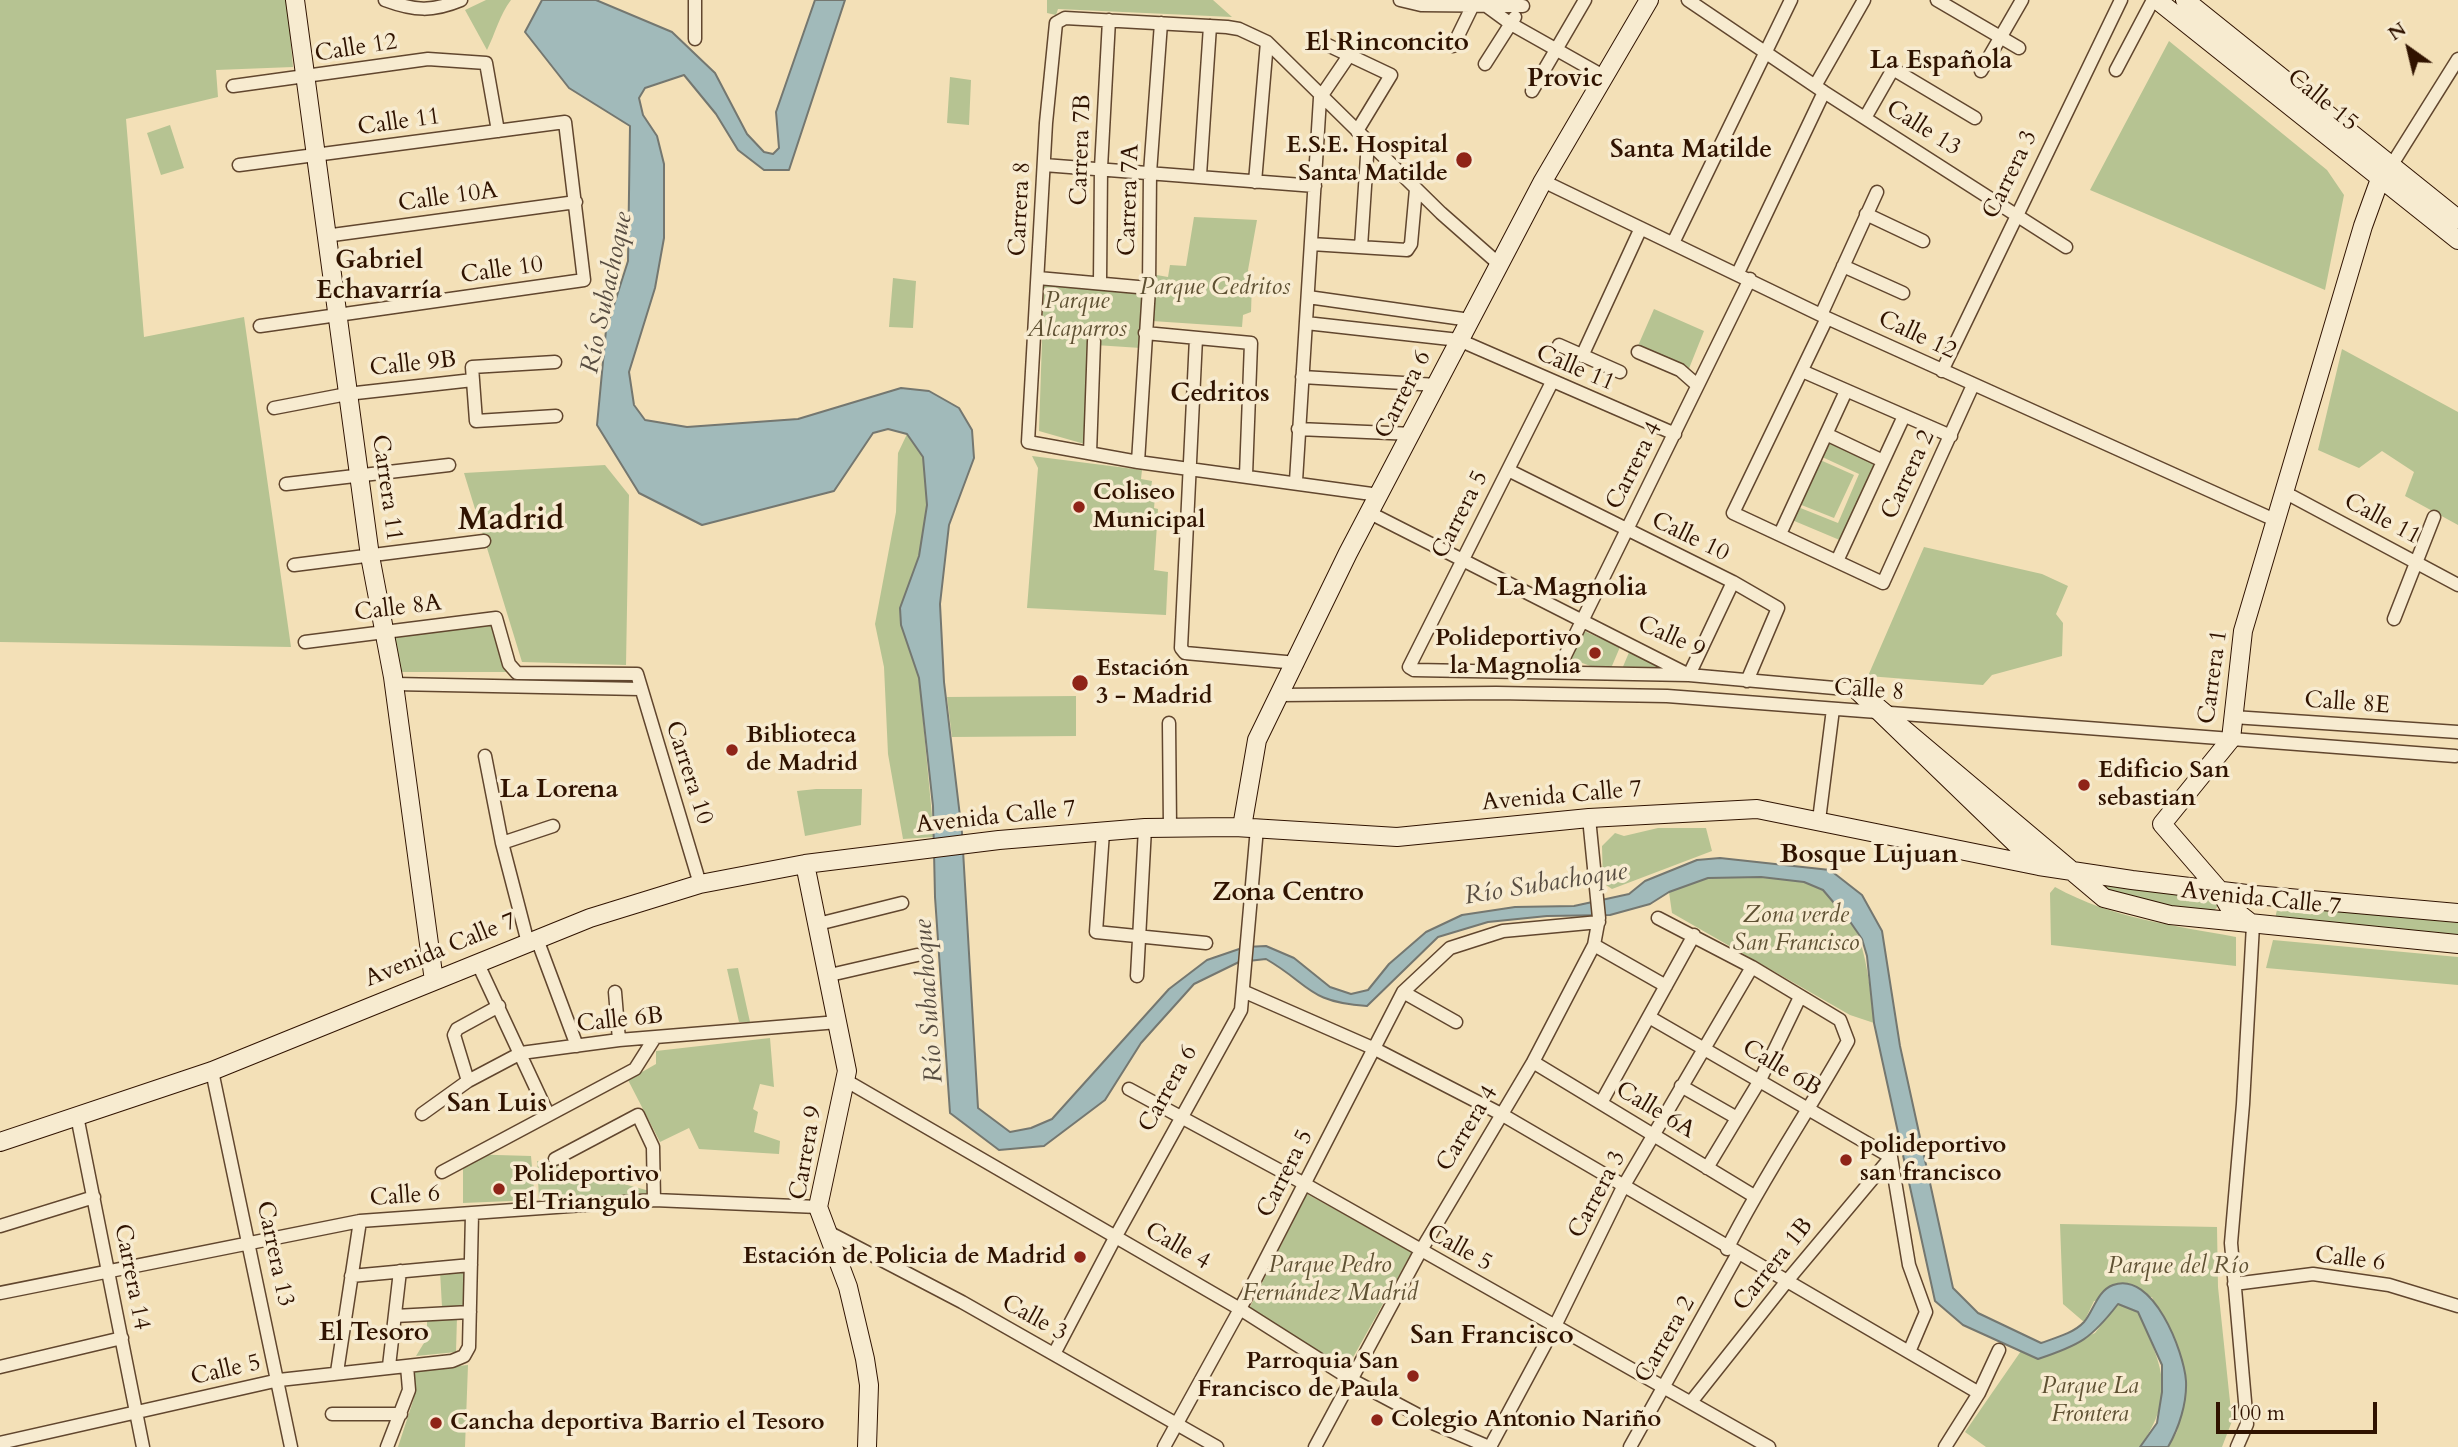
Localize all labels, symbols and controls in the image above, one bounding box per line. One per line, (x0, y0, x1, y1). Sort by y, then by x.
north arrow (2374, 14, 2444, 84)
text: N (2383, 16, 2411, 47)
street label: Calle 12 (313, 28, 399, 70)
district label: El Rinconcito (1305, 28, 1469, 60)
district label: La Española (1870, 46, 2012, 78)
district label: Provic (1527, 64, 1603, 96)
street label: Calle 15 (2281, 64, 2363, 138)
street label: Carrera 7B (1066, 94, 1098, 206)
street label: Calle 13 (1880, 95, 1966, 163)
street label: Calle 11 (356, 103, 442, 143)
street label: Carrera 3 (1977, 126, 2045, 224)
place label: E.S.E. Hospital Santa Matilde (1286, 132, 1448, 188)
district label: Santa Matilde (1610, 135, 1772, 167)
street label: Carrera 7A (1114, 143, 1146, 257)
marker: E.S.E. Hospital Santa Matilde (1454, 150, 1474, 170)
street label: Carrera 8 (1004, 161, 1038, 257)
street label: Calle 10A (397, 177, 499, 219)
water label: Río Subachoque (576, 209, 640, 377)
district label: Gabriel Echavarría (316, 246, 442, 308)
street label: Calle 10 (459, 251, 545, 291)
park label: Parque Cedritos (1140, 274, 1290, 302)
park label: Parque Alcaparros (1027, 288, 1127, 344)
street label: Calle 12 (1873, 305, 1961, 367)
street label: Calle 11 (1531, 340, 1619, 398)
street label: Calle 9B (368, 346, 458, 384)
street label: Carrera 6 (1370, 346, 1438, 444)
district label: Cedritos (1170, 379, 1270, 411)
street label: Carrera 4 (1601, 417, 1669, 515)
street label: Carrera 2 (1876, 426, 1942, 524)
street label: Carrera 11 (364, 433, 408, 543)
street label: Carrera 5 (1427, 466, 1495, 564)
place label: Coliseo Municipal (1093, 479, 1205, 535)
street label: Calle 11 (2339, 488, 2425, 552)
marker: Coliseo Municipal (1071, 499, 1087, 515)
district label: Madrid (458, 503, 564, 541)
street label: Calle 10 (1646, 507, 1734, 569)
district label: La Magnolia (1497, 573, 1647, 605)
street label: Calle 8A (353, 589, 443, 629)
street label: Calle 9 (1633, 610, 1709, 666)
place label: Polideportivo la Magnolia (1435, 625, 1581, 681)
street label: Carrera 1 (2193, 628, 2235, 726)
marker: Polideportivo la Magnolia (1587, 645, 1603, 661)
place label: Estación 3 - Madrid (1096, 655, 1212, 711)
marker: Estación 3 - Madrid (1070, 673, 1090, 693)
street label: Calle 8 (1833, 674, 1905, 708)
street label: Calle 8E (2303, 687, 2391, 721)
street label: Carrera 10 (658, 718, 718, 828)
place label: Biblioteca de Madrid (746, 722, 858, 778)
marker: Biblioteca de Madrid (724, 742, 740, 758)
place label: Edificio San sebastian (2098, 757, 2230, 813)
district label: La Lorena (500, 775, 618, 807)
street label: Avenida Calle 7 (1481, 776, 1643, 818)
marker: Edificio San sebastian (2076, 777, 2092, 793)
street label: Avenida Calle 7 (915, 795, 1077, 841)
district label: Bosque Lujuan (1780, 840, 1958, 872)
water label: Río Subachoque (1462, 857, 1630, 913)
street label: Avenida Calle 7 (2180, 877, 2342, 923)
district label: Zona Centro (1212, 878, 1364, 910)
park label: Zona verde San Francisco (1733, 902, 1859, 958)
street label: Avenida Calle 7 (361, 908, 521, 994)
water label: Río Subachoque (909, 918, 951, 1084)
street label: Calle 6B (575, 1002, 665, 1040)
street label: Calle 6B (1736, 1034, 1826, 1104)
street label: Carrera 6 (1133, 1040, 1205, 1138)
street label: Calle 6A (1610, 1076, 1700, 1146)
street label: Carrera 4 (1431, 1081, 1505, 1177)
district label: San Luis (447, 1089, 547, 1121)
street label: Carrera 9 (785, 1104, 829, 1202)
street label: Carrera 5 (1252, 1125, 1320, 1223)
place label: polideportivo san francisco (1860, 1132, 2006, 1188)
street label: Carrera 3 (1563, 1146, 1633, 1244)
marker: polideportivo san francisco (1838, 1152, 1854, 1168)
place label: Polideportivo El Triangulo (513, 1161, 659, 1217)
street label: Calle 6 (369, 1180, 441, 1214)
marker: Polideportivo El Triangulo (491, 1181, 507, 1197)
street label: Carrera 13 (249, 1199, 299, 1309)
street label: Carrera 1B (1728, 1213, 1820, 1317)
street label: Calle 4 (1139, 1217, 1215, 1277)
street label: Calle 5 (1421, 1219, 1497, 1279)
street label: Carrera 14 (107, 1222, 155, 1332)
street label: Calle 6 (2313, 1241, 2387, 1279)
place label: Estación de Policia de Madrid (743, 1243, 1066, 1271)
marker: Estación de Policia de Madrid (1072, 1249, 1088, 1265)
park label: Parque Pedro Fernández Madrid (1242, 1252, 1418, 1308)
park label: Parque del Río (2107, 1253, 2249, 1281)
street label: Calle 3 (996, 1289, 1072, 1349)
street label: Carrera 2 (1630, 1292, 1702, 1388)
district label: El Tesoro (319, 1318, 429, 1350)
district label: San Francisco (1410, 1321, 1574, 1353)
place label: Parroquia San Francisco de Paula (1197, 1348, 1399, 1404)
street label: Calle 5 (188, 1349, 264, 1393)
marker: Parroquia San Francisco de Paula (1405, 1368, 1421, 1384)
park label: Parque La Frontera (2041, 1373, 2139, 1429)
scale bar (2220, 1388, 2381, 1432)
text: 100 m (2229, 1399, 2285, 1428)
place label: Colegio Antonio Nariño (1391, 1406, 1661, 1434)
place label: Cancha deportiva Barrio el Tesoro (450, 1409, 824, 1437)
marker: Colegio Antonio Nariño (1369, 1412, 1385, 1428)
marker: Cancha deportiva Barrio el Tesoro (428, 1415, 444, 1431)

